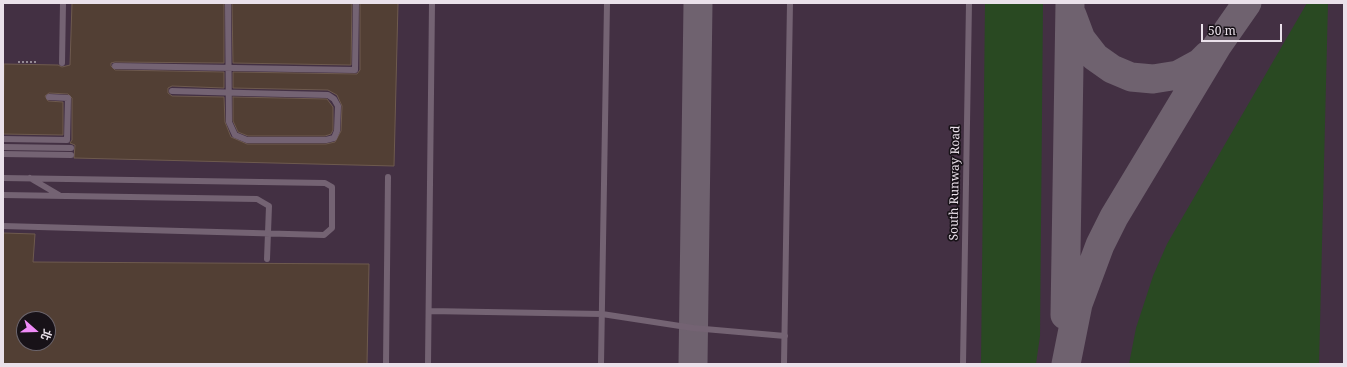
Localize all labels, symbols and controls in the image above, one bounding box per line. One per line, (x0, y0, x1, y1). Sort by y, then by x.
scale bar (1203, 16, 1284, 42)
text: 50 m (1208, 22, 1236, 39)
street label: South Runway Road (947, 125, 963, 241)
north arrow (16, 311, 56, 351)
text: 北 (38, 327, 56, 343)

